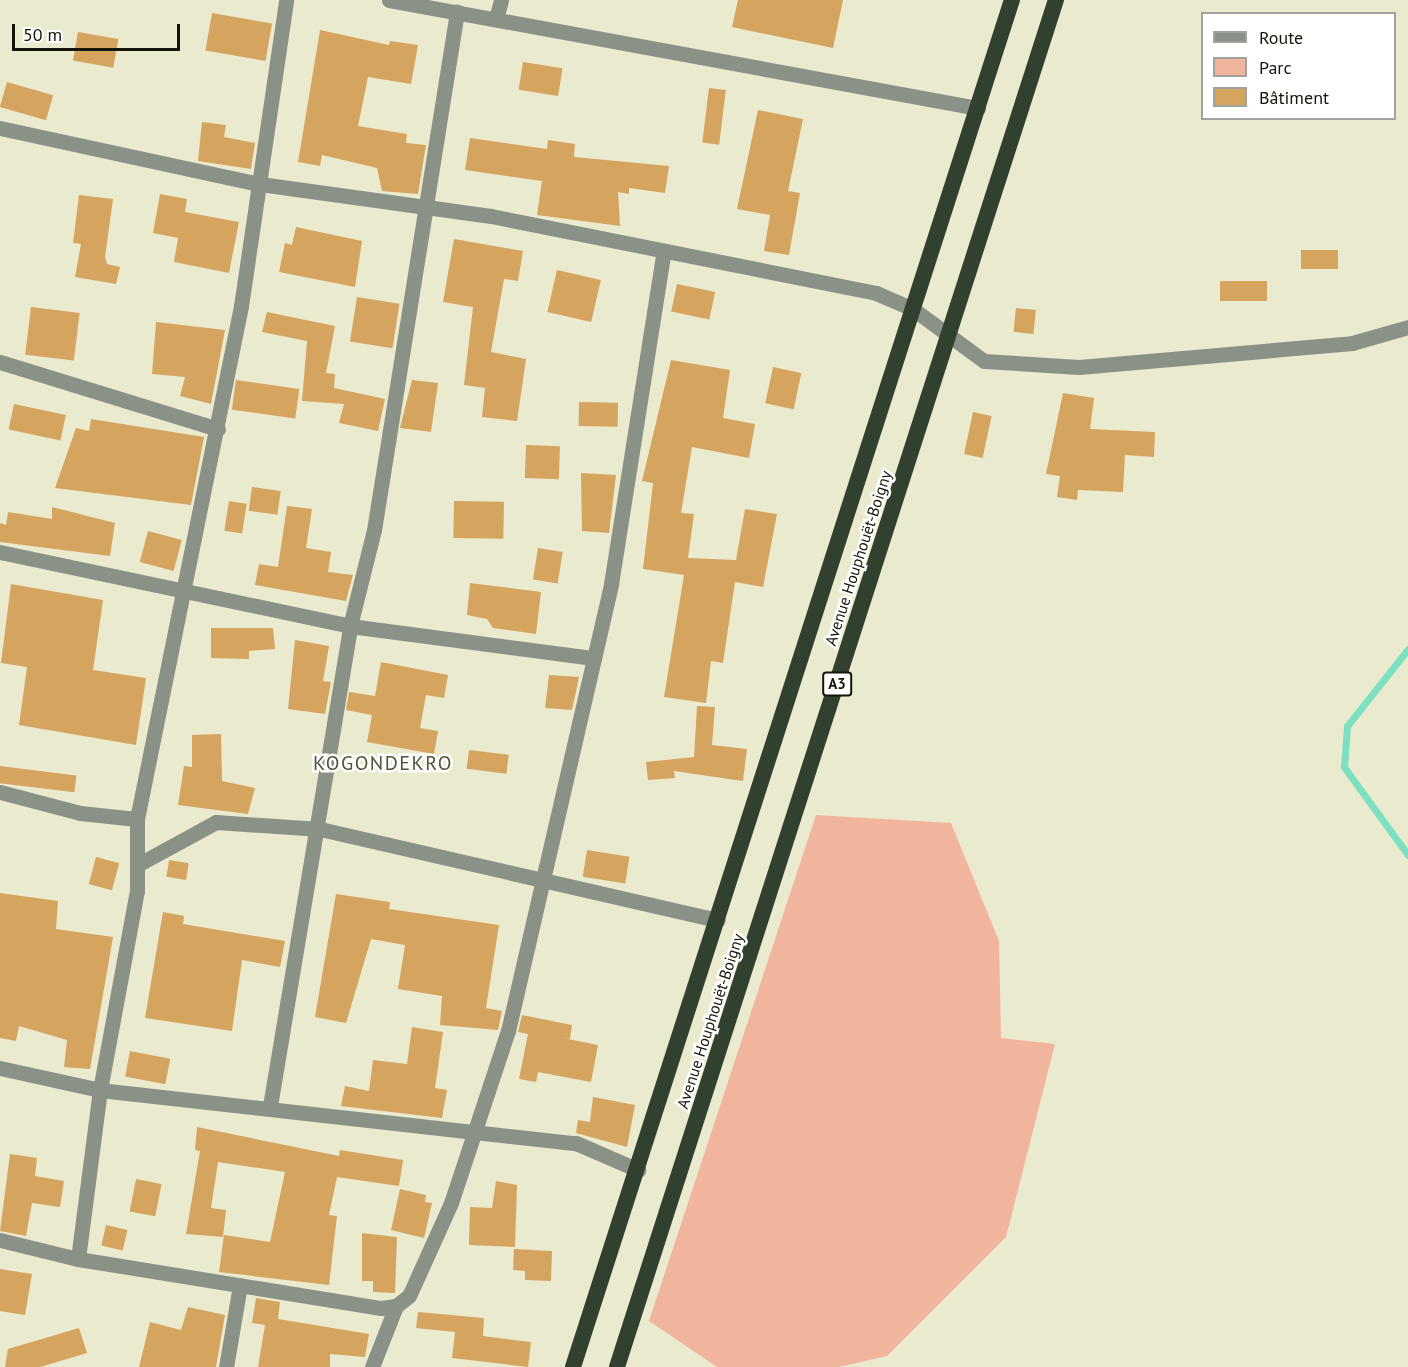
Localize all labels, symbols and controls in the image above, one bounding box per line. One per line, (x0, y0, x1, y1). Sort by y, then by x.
scale bar (15, 12, 183, 50)
legend (1201, 12, 1396, 120)
text: 50 m (23, 23, 62, 46)
text: Route (1259, 26, 1303, 49)
text: Parc (1259, 56, 1292, 79)
text: Bâtiment (1259, 86, 1329, 109)
street label: Avenue Houphouët-Boigny (821, 468, 895, 648)
road number: A3 (822, 672, 852, 696)
district label: KOGONDEKRO (313, 751, 453, 775)
street label: Avenue Houphouët-Boigny (673, 931, 747, 1111)

